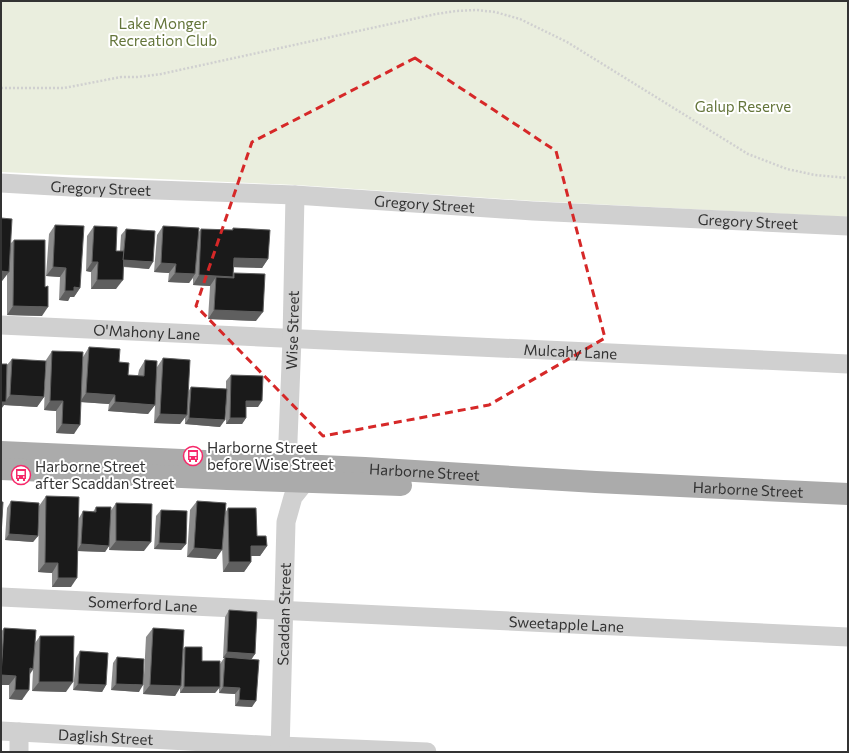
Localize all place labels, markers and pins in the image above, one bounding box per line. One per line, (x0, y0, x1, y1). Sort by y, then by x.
place label: Harborne Street before Wise Street (207, 438, 334, 473)
bus stop icon: Harborne Street before Wise Street (182, 445, 204, 467)
place label: Harborne Street after Scaddan Street (35, 457, 175, 492)
bus stop icon: Harborne Street after Scaddan Street (10, 464, 32, 486)

